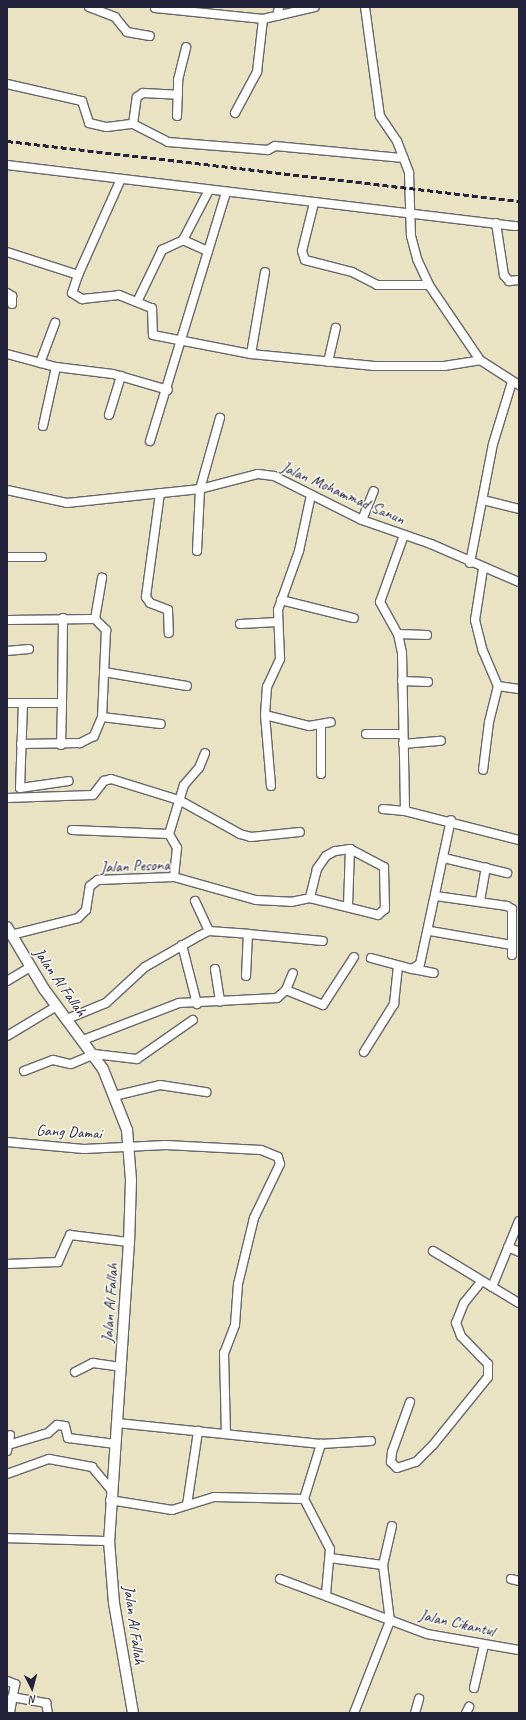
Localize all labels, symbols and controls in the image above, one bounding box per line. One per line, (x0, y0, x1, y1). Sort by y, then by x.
street label: Jalan Mohammad Sanun (278, 457, 408, 529)
street label: Jalan Pesona (100, 855, 170, 877)
street label: Jalan Al Fallah (29, 944, 91, 1020)
street label: Gang Damai (35, 1121, 103, 1143)
street label: Jalan Al Fallah (98, 1263, 122, 1343)
street label: Jalan Al Fallah (119, 1584, 149, 1666)
street label: Jalan Cikantul (418, 1605, 496, 1641)
north arrow (12, 1668, 52, 1708)
text: N (29, 1693, 37, 1707)

